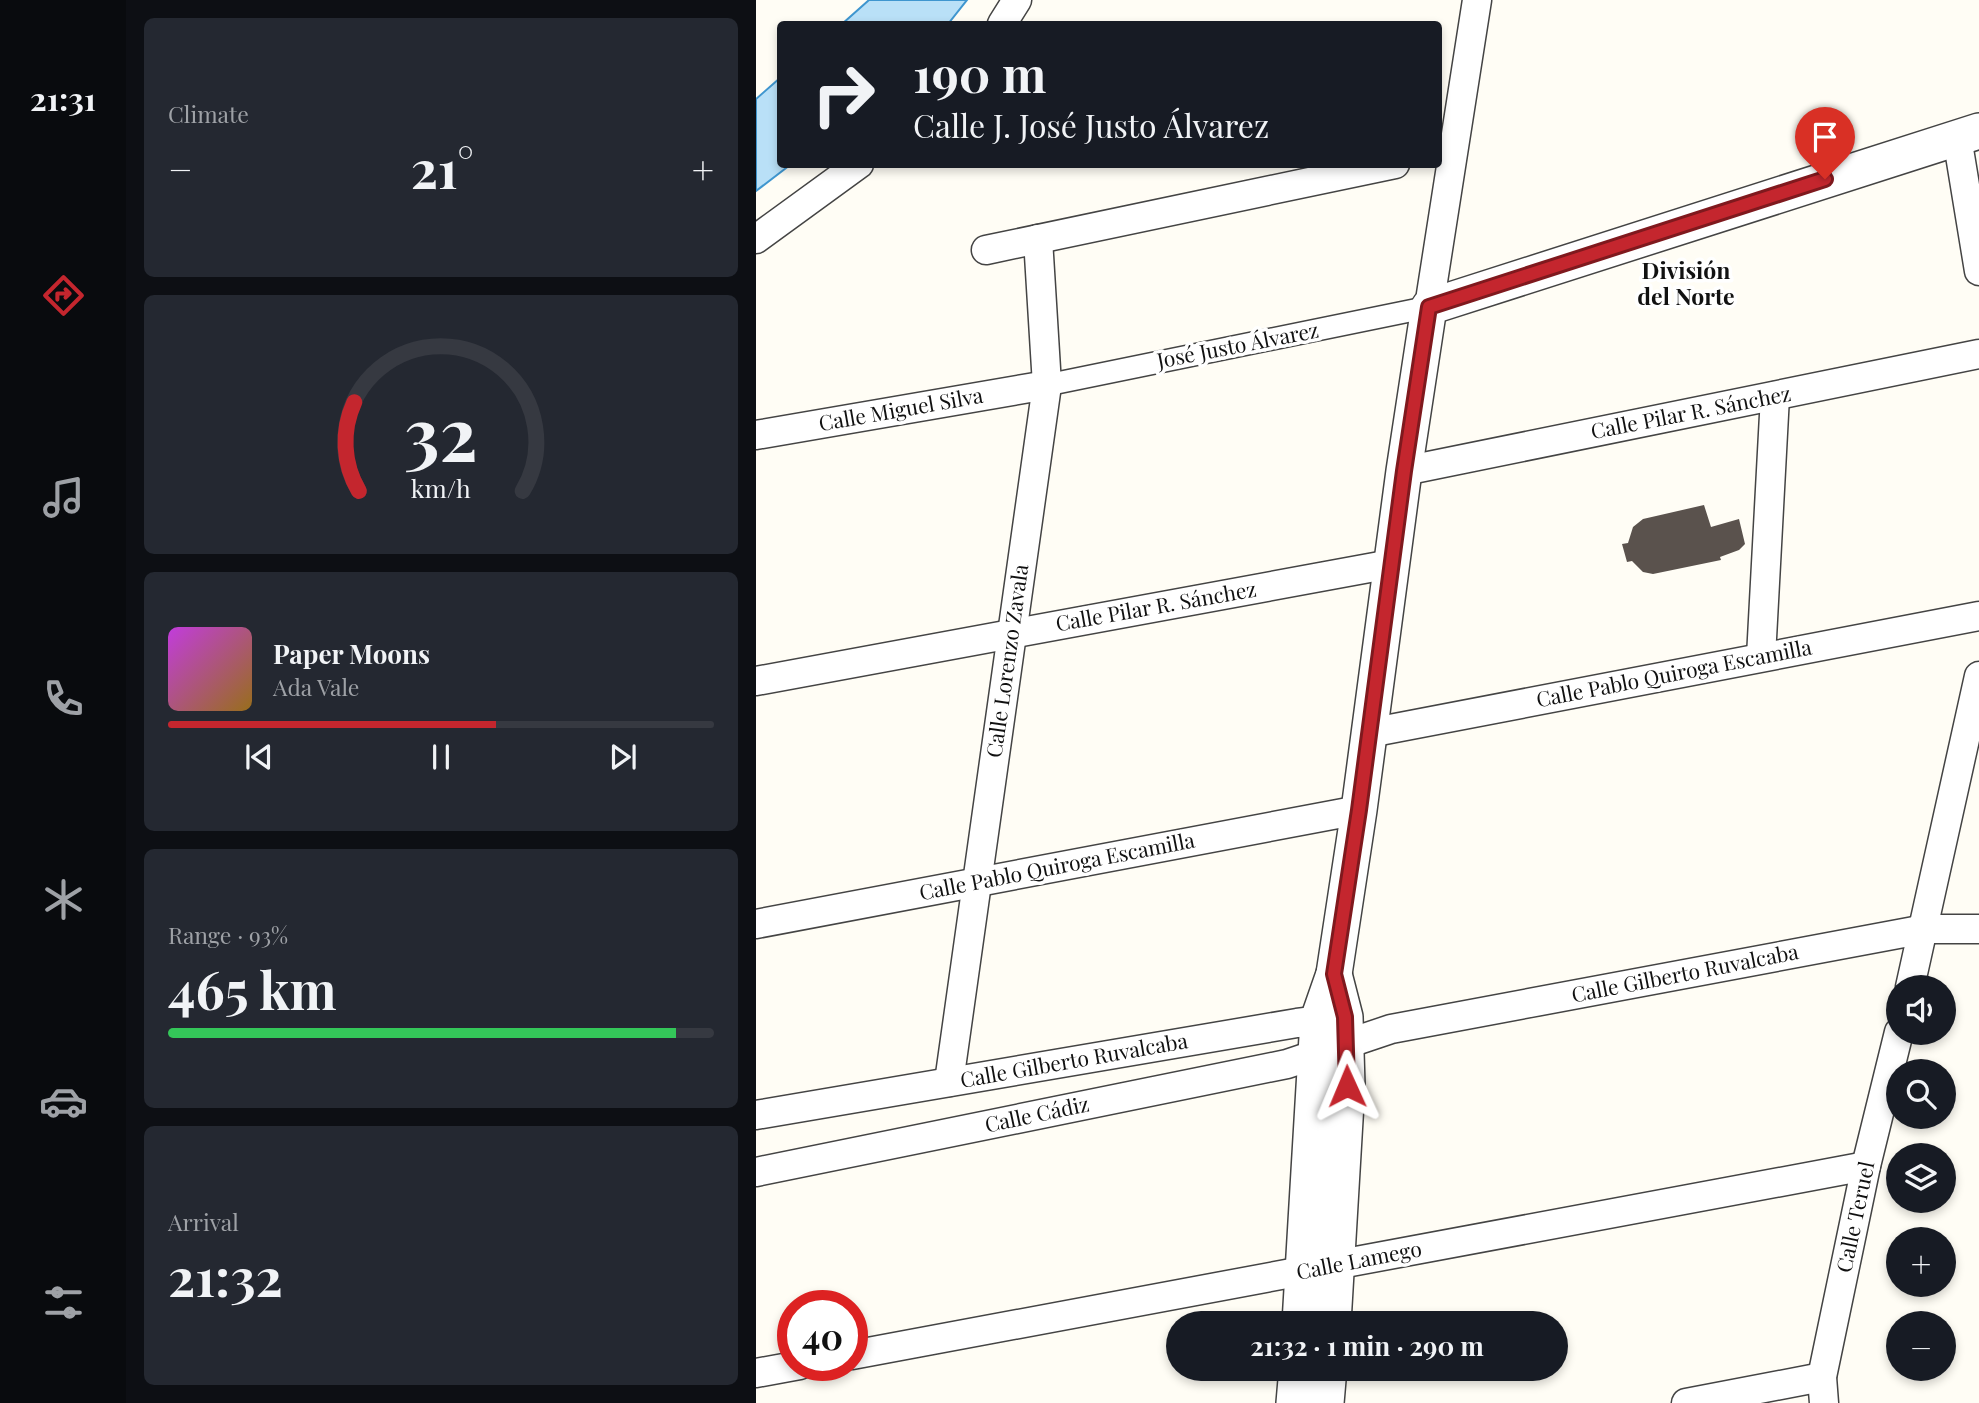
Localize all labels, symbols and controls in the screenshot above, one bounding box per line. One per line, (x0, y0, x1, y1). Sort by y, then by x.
text: 190 m (913, 40, 1046, 105)
icon: right (798, 49, 889, 140)
text: 21:31 (30, 76, 96, 119)
text: Climate (168, 98, 249, 129)
text: Calle J. José Justo Álvarez (913, 103, 1269, 146)
pin (1795, 107, 1855, 179)
icon: arrive (1806, 118, 1844, 156)
text: 21° (411, 133, 474, 202)
text: − (168, 143, 193, 194)
text: + (692, 143, 714, 194)
district label: División del Norte (1637, 254, 1735, 311)
icon: directions (39, 271, 88, 320)
street label: José Justo Álvarez (1153, 315, 1321, 374)
street label: Calle Pilar R. Sánchez (1588, 378, 1793, 444)
street label: Calle Miguel Silva (816, 380, 985, 436)
text: 32 (404, 382, 478, 479)
text: km/h (411, 470, 471, 503)
icon: music (39, 473, 88, 522)
street label: Calle Lorenzo Zavala (979, 562, 1034, 759)
street label: Calle Pilar R. Sánchez (1053, 574, 1258, 636)
street label: Calle Pablo Quiroga Escamilla (1533, 631, 1814, 713)
text: Paper Moons (273, 636, 430, 671)
text: Ada Vale (273, 671, 360, 702)
icon: phone (39, 674, 88, 723)
icon: previous (240, 738, 278, 776)
icon: pause (422, 738, 460, 776)
icon: next (604, 738, 642, 776)
street label: Calle Pablo Quiroga Escamilla (916, 824, 1197, 906)
icon: climate (39, 875, 88, 924)
text: Range · 93% (168, 919, 288, 950)
street label: Calle Gilberto Ruvalcaba (1569, 936, 1801, 1008)
text: 465 km (168, 954, 337, 1023)
map controls (1886, 975, 1956, 1381)
button: sound (1886, 975, 1956, 1045)
street label: Calle Gilberto Ruvalcaba (958, 1025, 1190, 1093)
position arrow (1310, 1049, 1384, 1123)
button: search (1886, 1059, 1956, 1129)
icon: car (39, 1077, 88, 1126)
street label: Calle Cádiz (982, 1088, 1091, 1138)
button: layers (1886, 1143, 1956, 1213)
street label: Calle Teruel (1829, 1158, 1879, 1275)
text: Arrival (168, 1206, 239, 1237)
button: + (1886, 1227, 1956, 1297)
street label: Calle Lamego (1294, 1233, 1424, 1285)
text: 21:32 (168, 1241, 283, 1310)
icon: filters (39, 1278, 88, 1327)
speed limit sign: 40 (777, 1290, 868, 1381)
button: − (1886, 1311, 1956, 1381)
text: 21:32 · 1 min · 290 m (1250, 1328, 1484, 1363)

